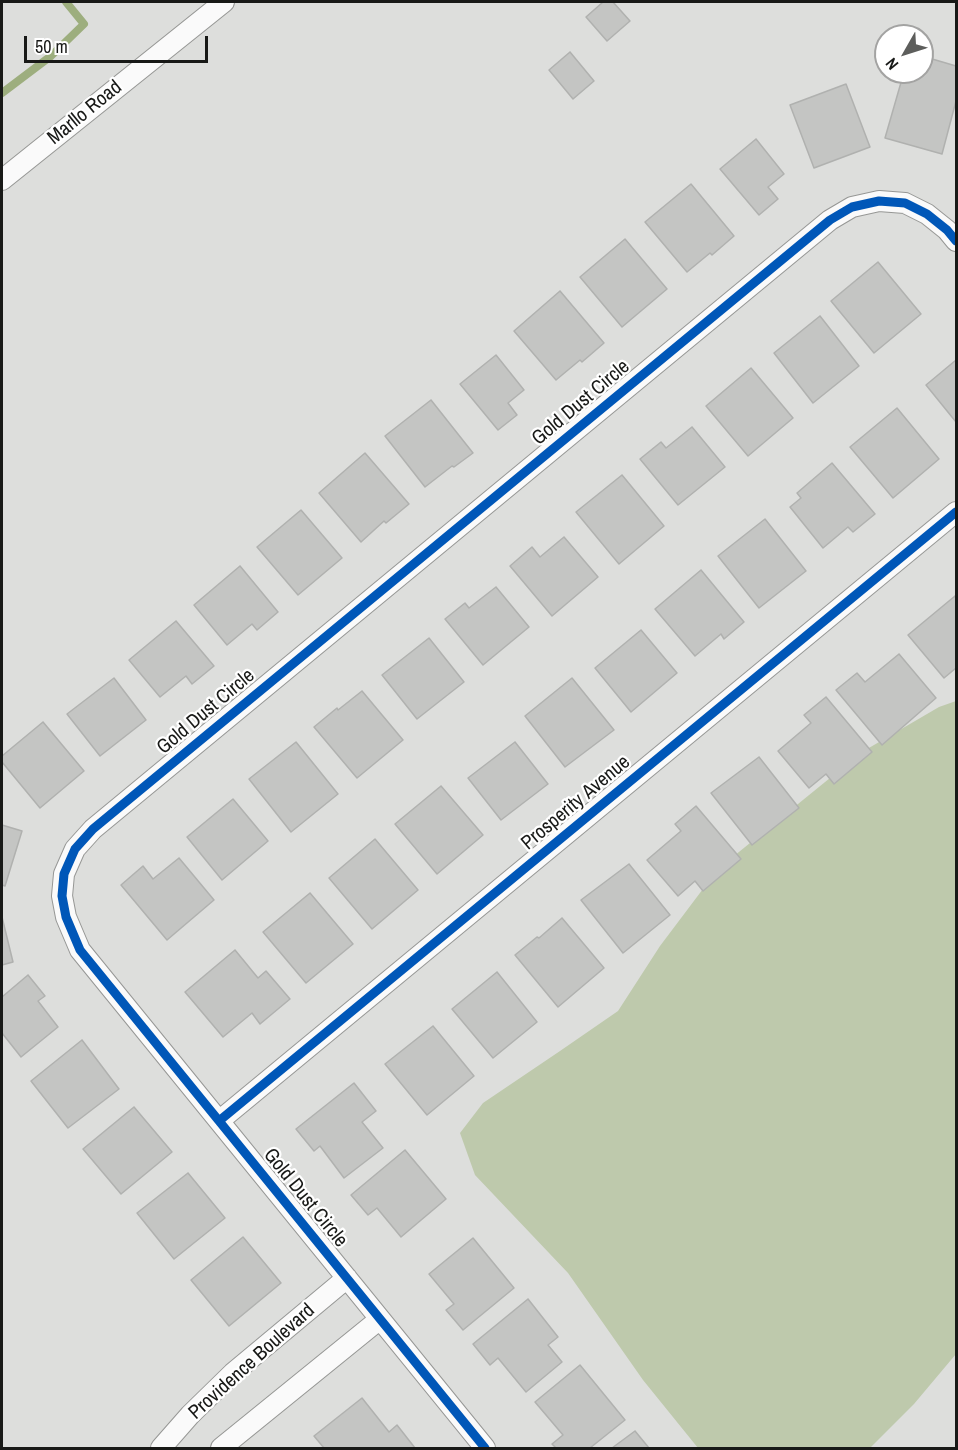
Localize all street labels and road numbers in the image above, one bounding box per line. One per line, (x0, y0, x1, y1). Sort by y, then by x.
street label: Marllo Road (43, 76, 127, 150)
street label: Gold Dust Circle (527, 355, 635, 451)
street label: Gold Dust Circle (152, 664, 260, 760)
street label: Prosperity Avenue (517, 751, 635, 855)
street label: Gold Dust Circle (258, 1144, 352, 1252)
street label: Providence Boulevard (184, 1299, 320, 1425)

